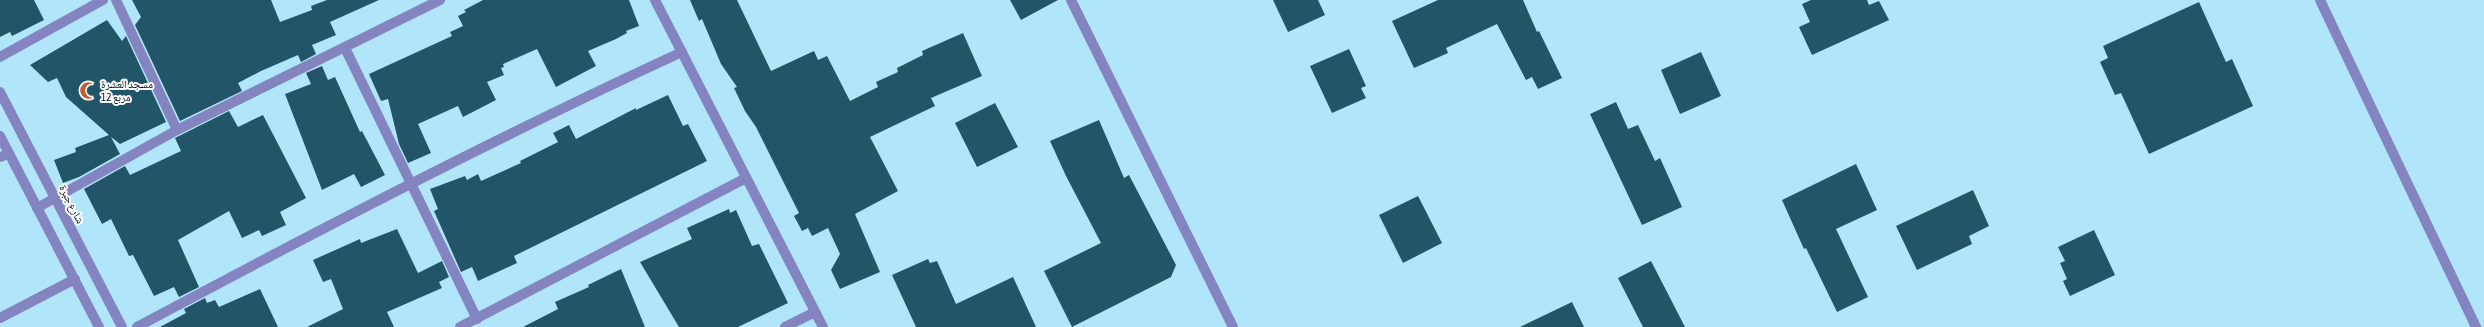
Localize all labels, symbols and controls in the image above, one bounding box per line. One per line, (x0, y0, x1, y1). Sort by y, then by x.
place label: مسجد العشرة مربع 12 (101, 78, 153, 104)
mosque icon: مسجد العشرة مربع 12 (78, 80, 98, 100)
street label: شارع جبرة (56, 183, 87, 226)

